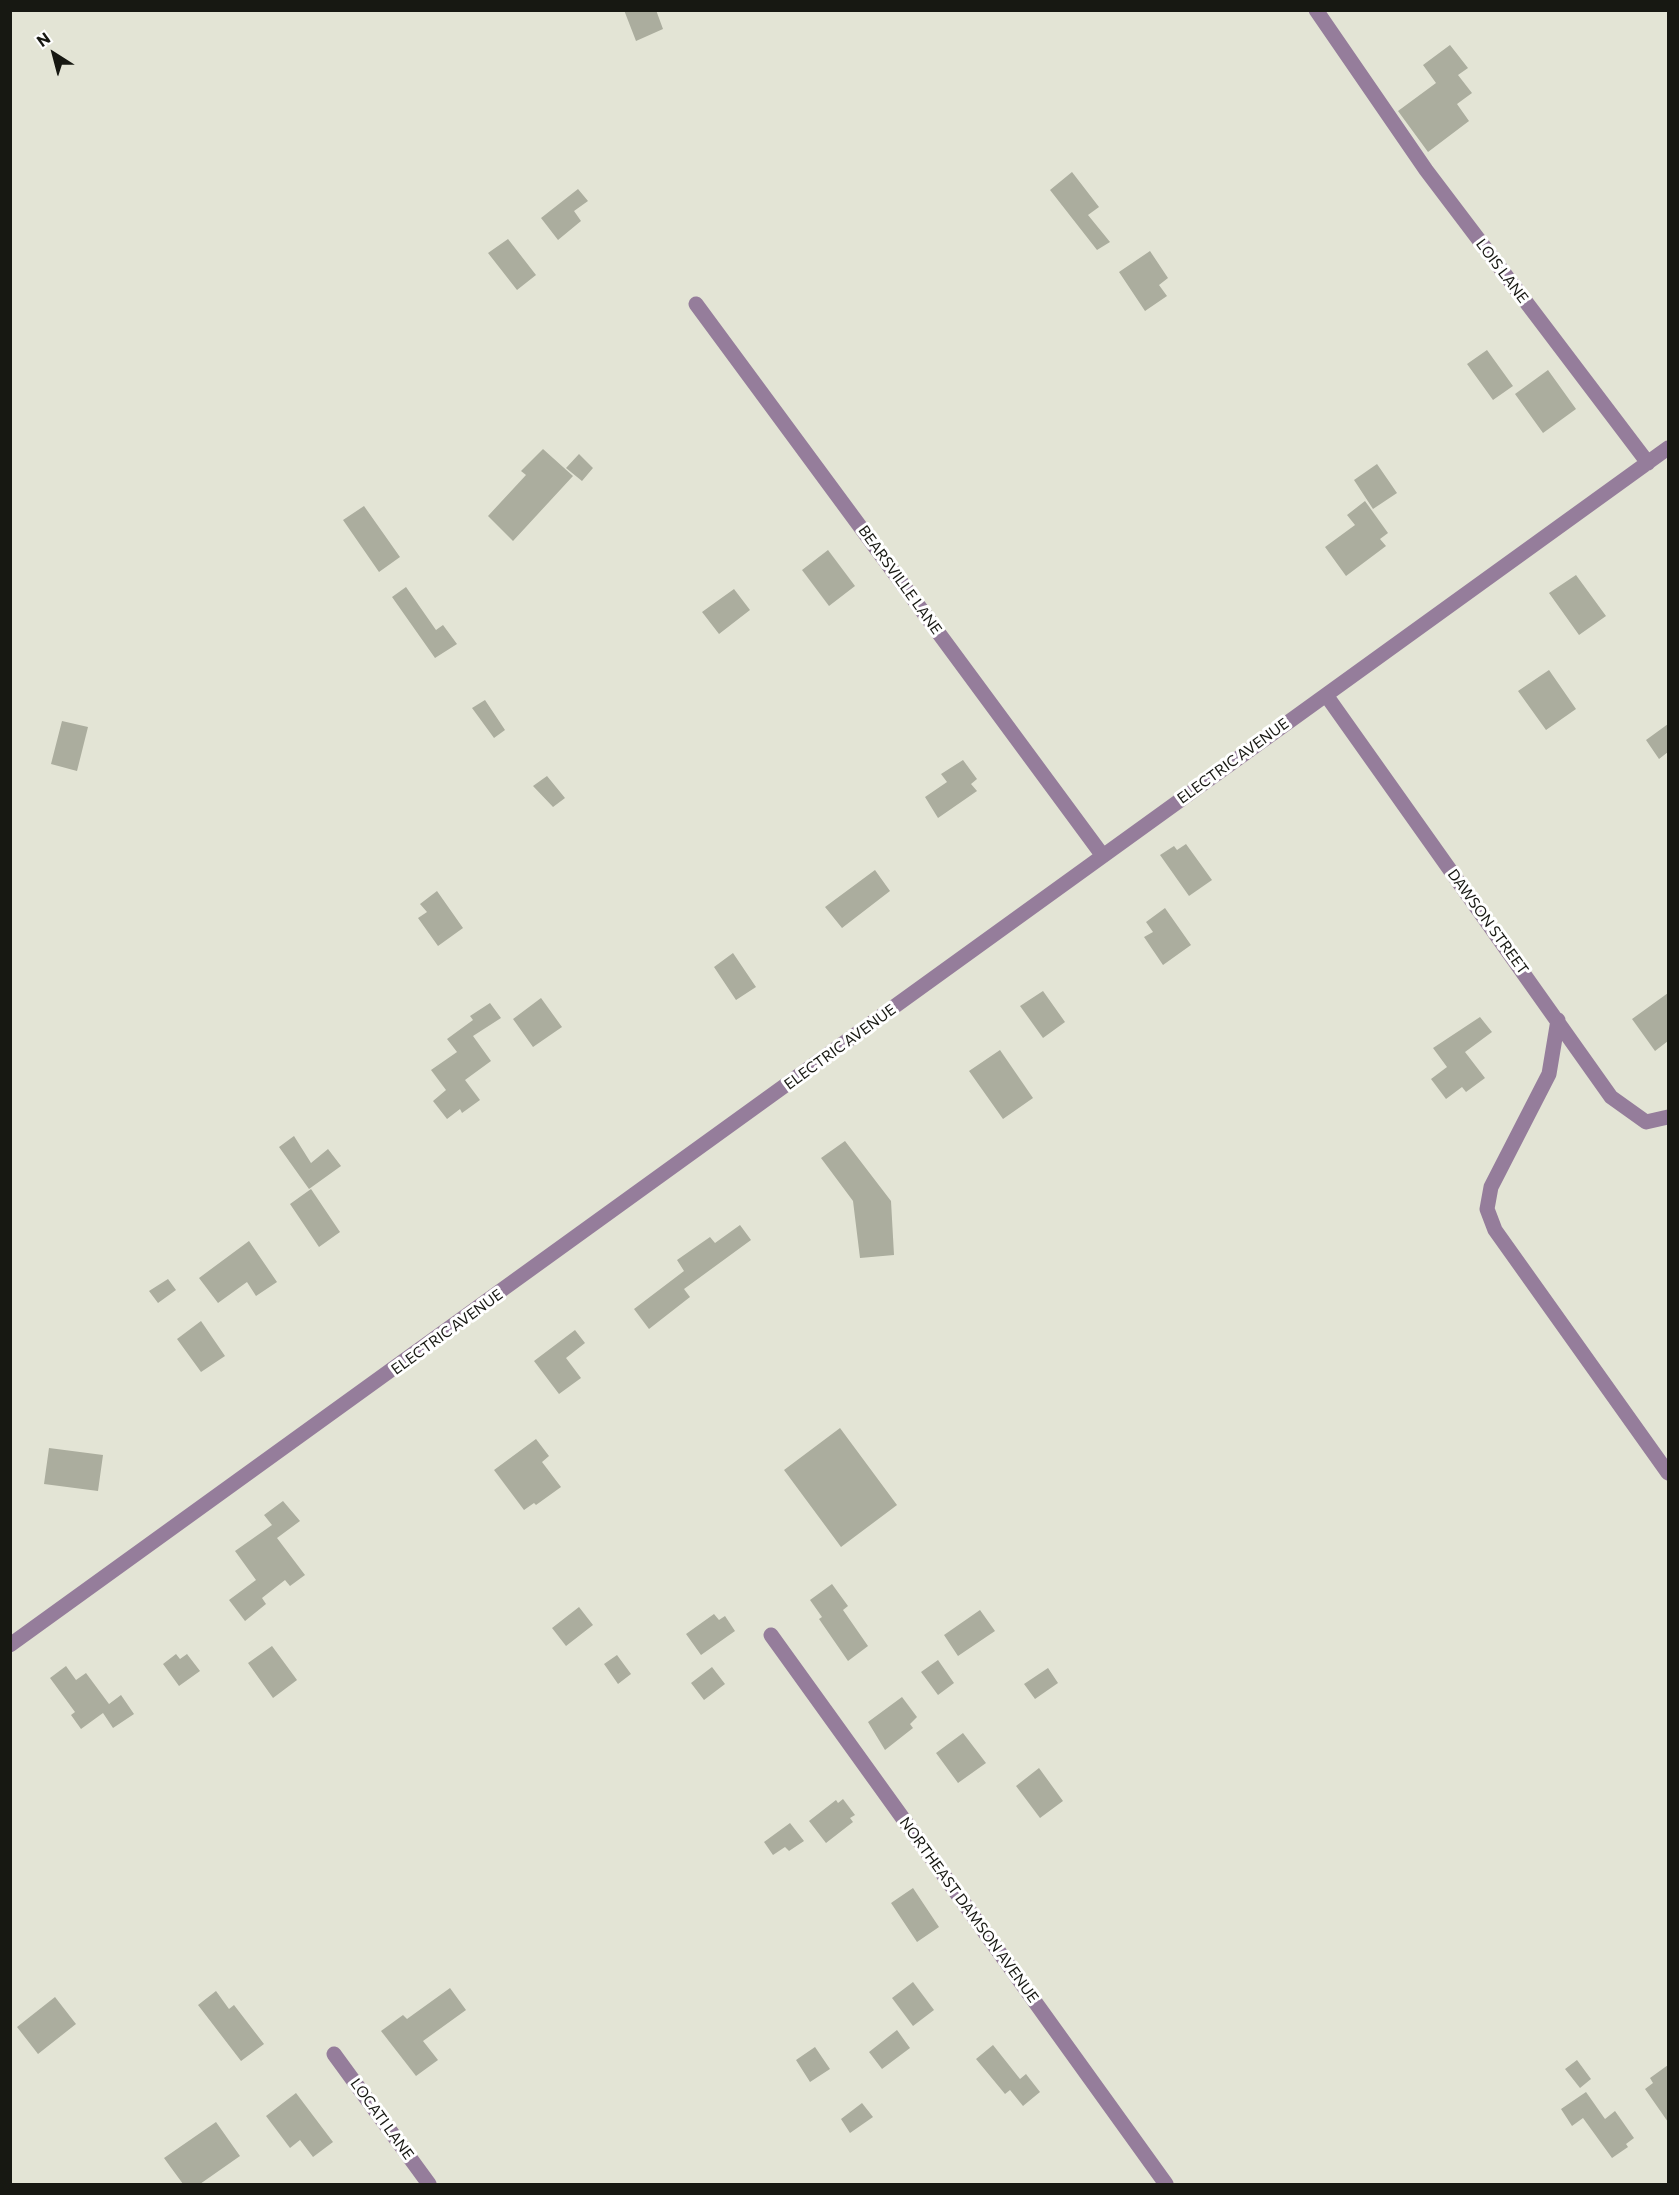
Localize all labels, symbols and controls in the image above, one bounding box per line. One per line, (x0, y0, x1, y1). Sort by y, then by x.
north arrow (24, 24, 84, 84)
text: N (33, 28, 54, 50)
street label: LOIS LANE (1472, 235, 1532, 307)
street label: BEARSVILLE LANE (854, 522, 946, 638)
street label: ELECTRIC AVENUE (1174, 715, 1292, 807)
street label: DAWSON STREET (1444, 866, 1532, 978)
street label: ELECTRIC AVENUE (781, 1001, 899, 1093)
street label: ELECTRIC AVENUE (388, 1286, 506, 1378)
street label: NORTHEAST DAMSON AVENUE (896, 1814, 1042, 2006)
street label: LOCATI LANE (347, 2075, 417, 2163)

